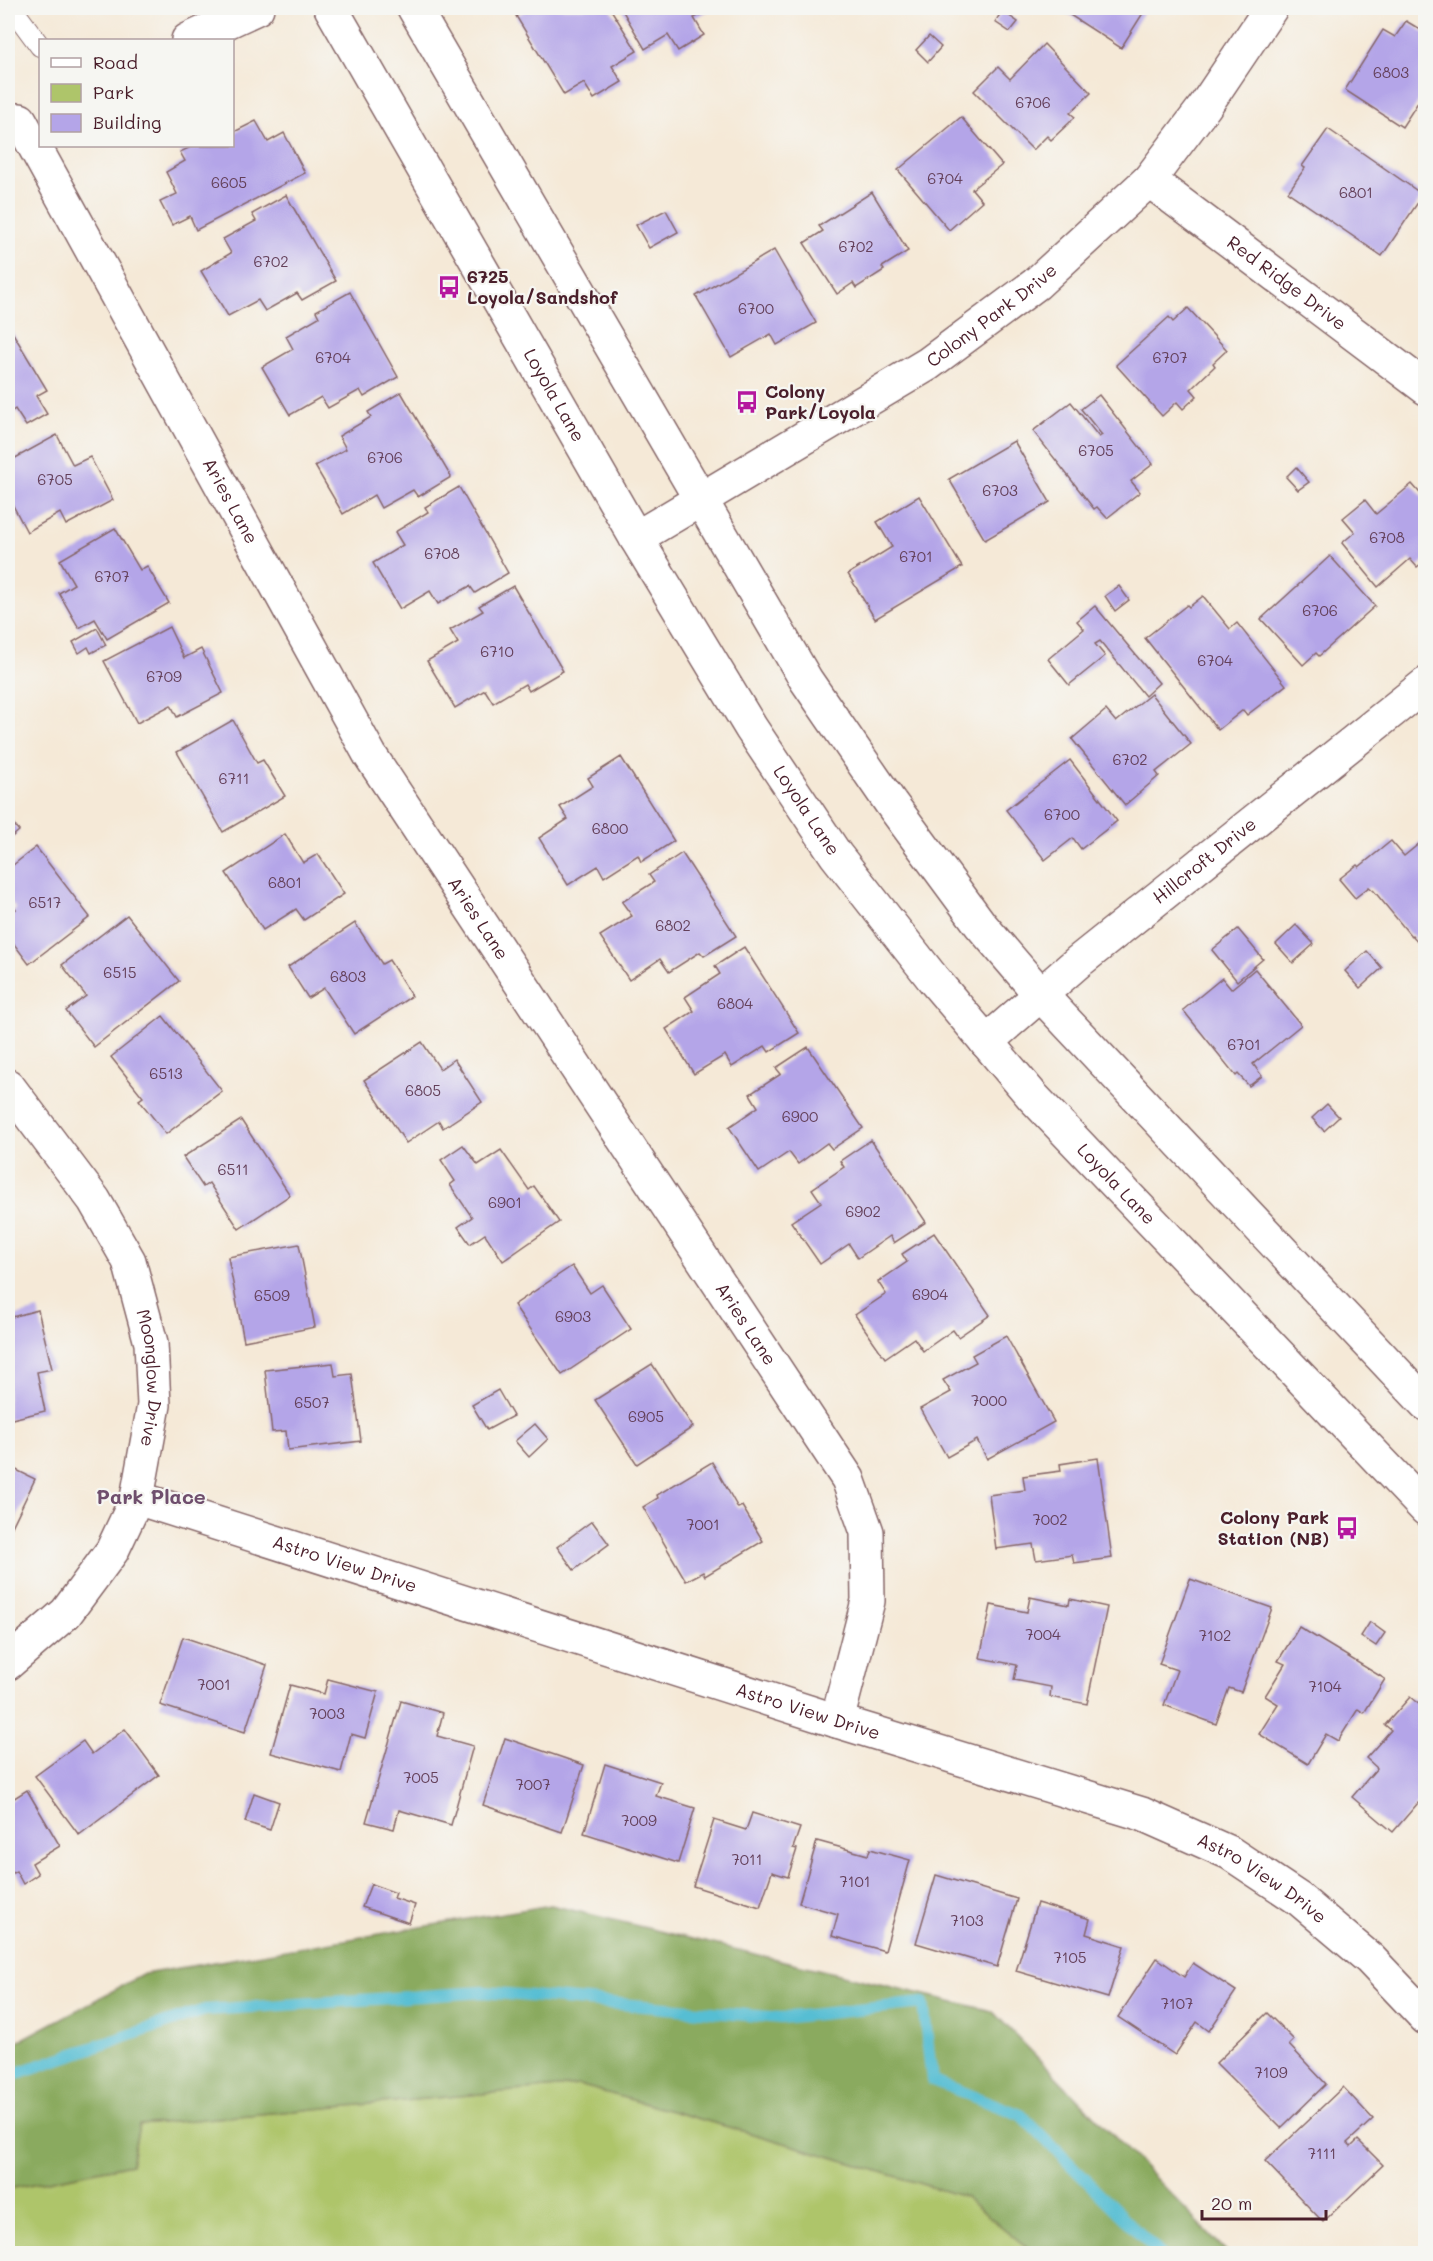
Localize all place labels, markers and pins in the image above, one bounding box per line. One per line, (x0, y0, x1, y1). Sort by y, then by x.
place label: 6725 Loyola/Sandshof (467, 264, 618, 309)
bus stop icon: 6725 Loyola/Sandshof (436, 274, 462, 300)
place label: Colony Park/Loyola (765, 379, 876, 424)
bus stop icon: Colony Park/Loyola (734, 389, 760, 415)
place label: Colony Park Station (NB) (1218, 1505, 1329, 1550)
bus stop icon: Colony Park Station (NB) (1334, 1515, 1360, 1541)

